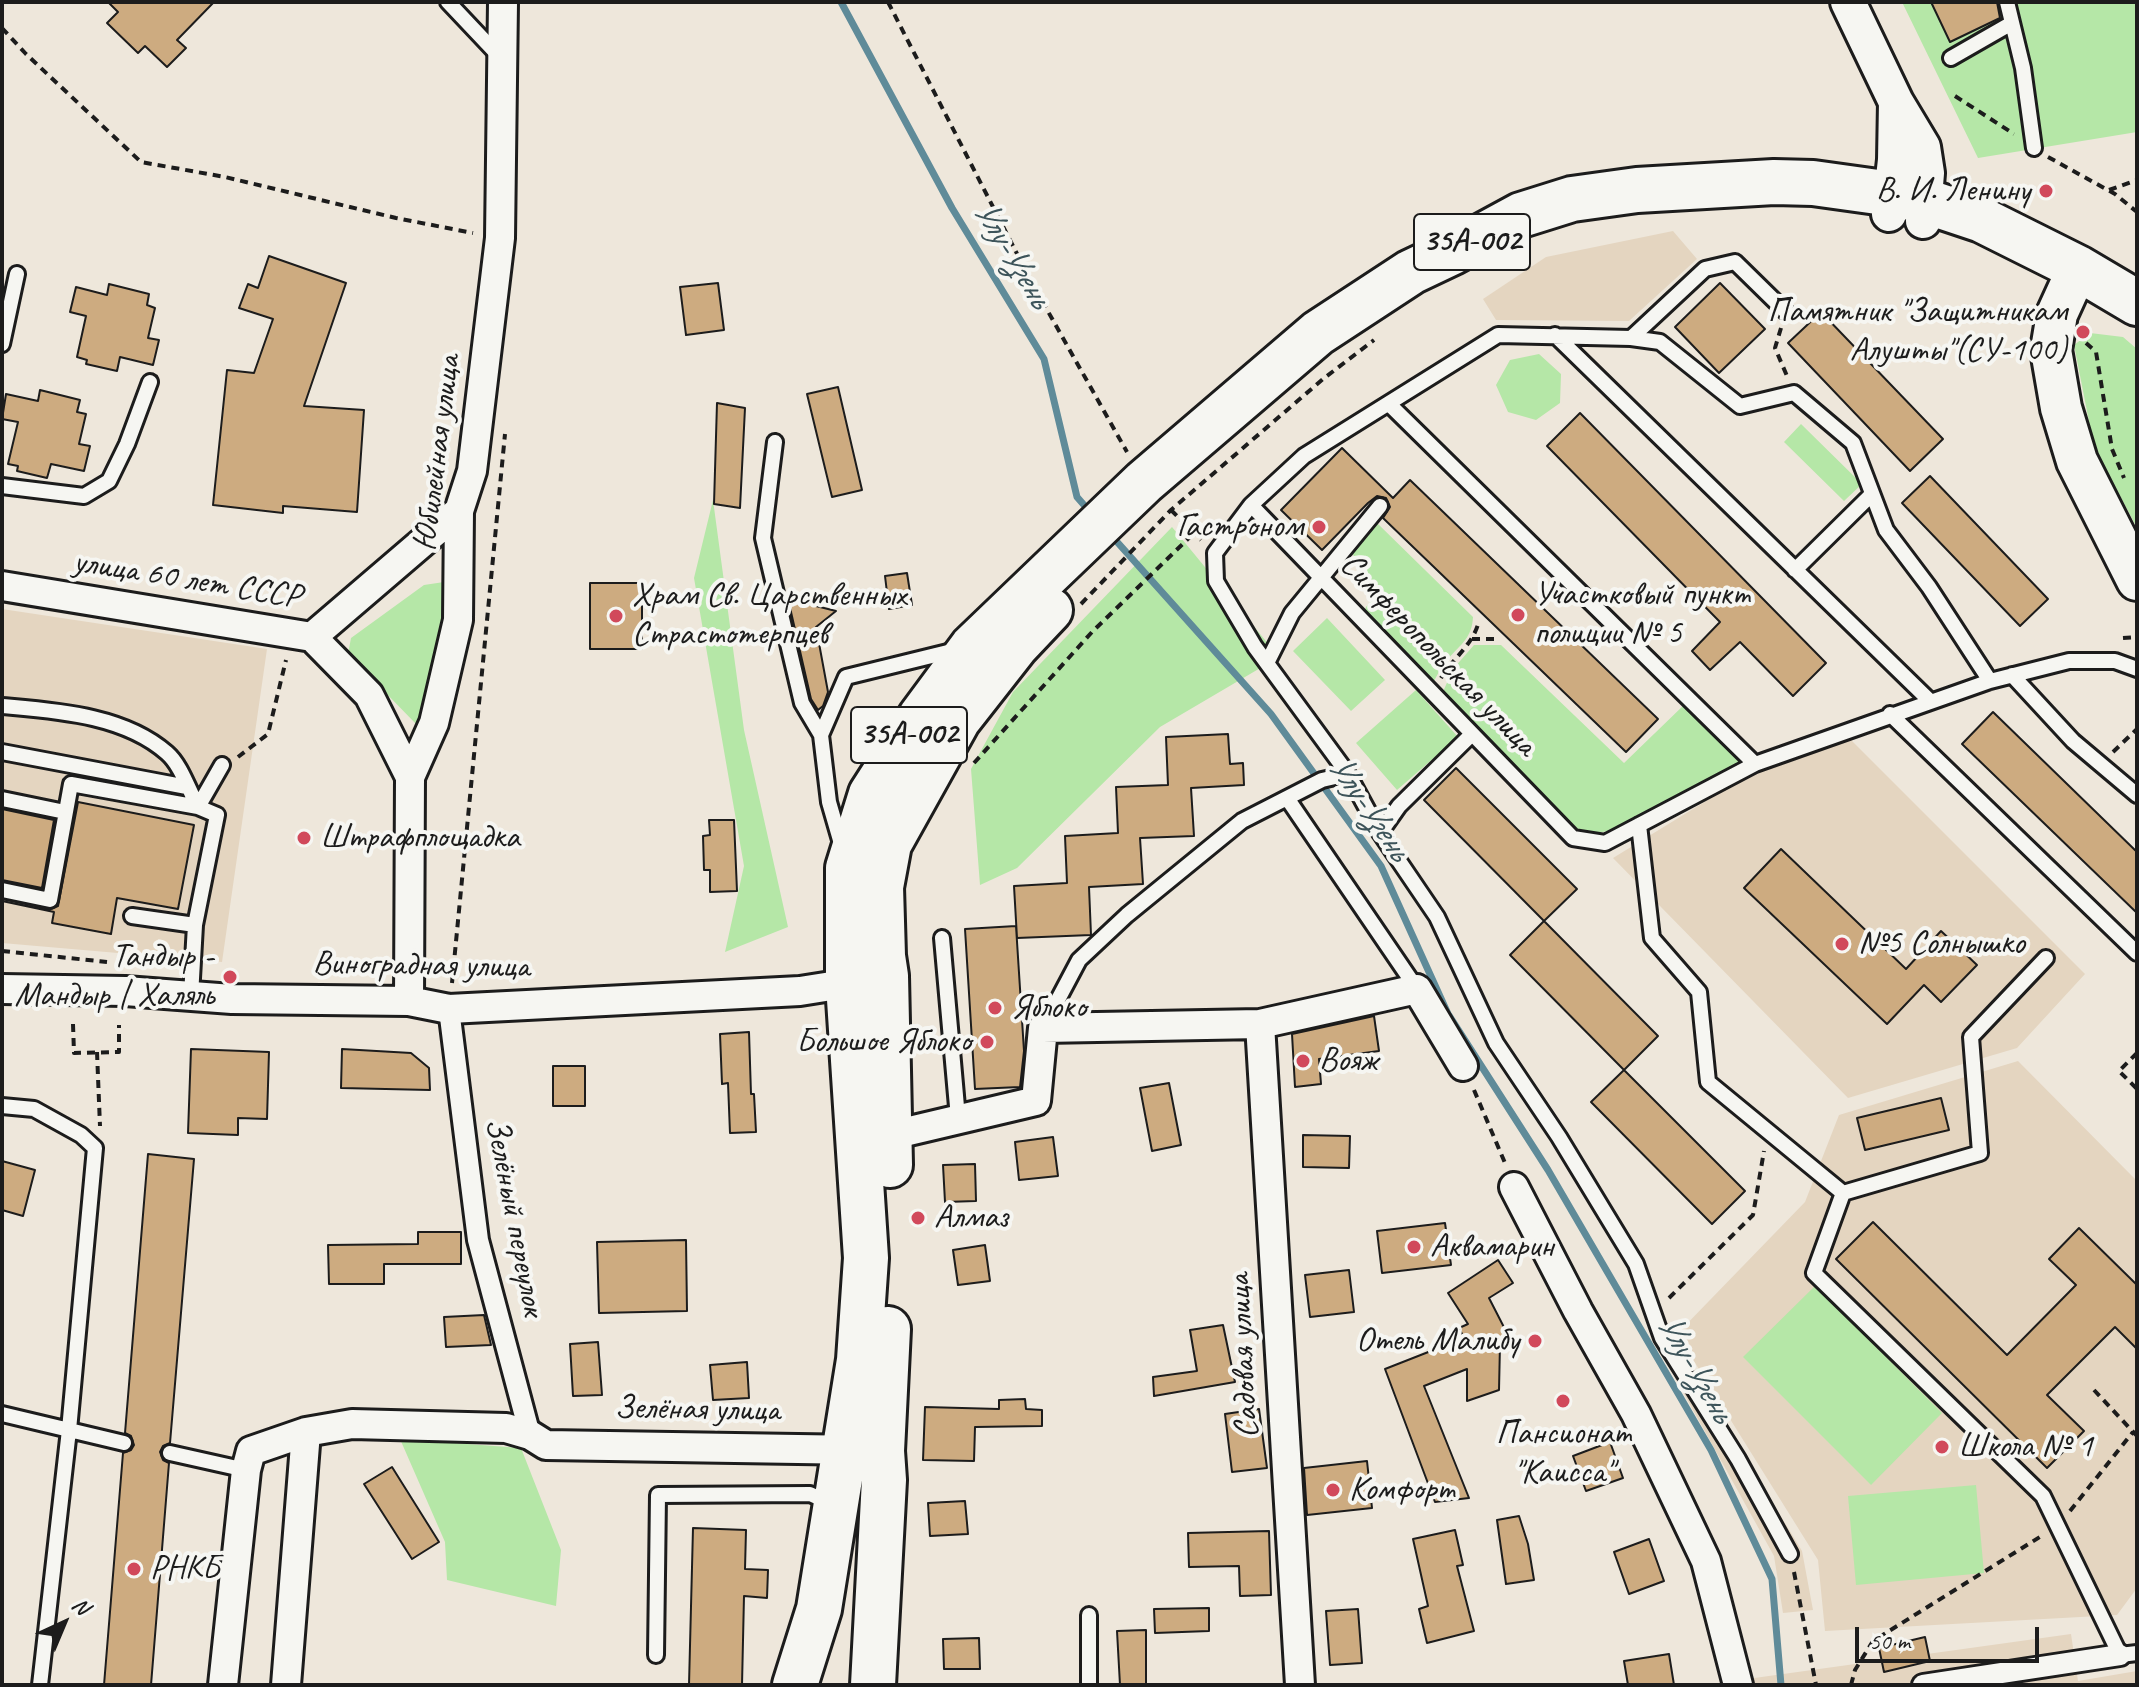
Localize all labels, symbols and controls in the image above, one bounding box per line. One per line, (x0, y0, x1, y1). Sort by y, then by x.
place label: В. И. Ленину (1876, 171, 2030, 211)
marker: В. И. Ленину (2037, 182, 2055, 200)
water label: Улу-Узень (962, 193, 1060, 315)
road number: 35А-002 (1414, 214, 1530, 270)
place label: Памятник "Защитникам Алушты"(СУ-100) (1768, 292, 2067, 372)
marker: Памятник "Защитникам Алушты"(СУ-100) (2074, 323, 2092, 341)
street label: Юбилейная улица (406, 353, 470, 553)
place label: Гастроном (1176, 507, 1303, 547)
marker: Гастроном (1310, 518, 1328, 536)
street label: улица 60 лет СССР (70, 542, 304, 618)
street label: Симферопольская улица (1331, 545, 1545, 765)
place label: Участковый пункт полиции № 5 (1534, 575, 1749, 654)
place label: Храм Св. Царственных Страстотерпцев (632, 576, 906, 656)
marker: Участковый пункт полиции № 5 (1509, 606, 1527, 624)
marker: Храм Св. Царственных Страстотерпцев (607, 607, 625, 625)
road number: 35А-002 (851, 707, 967, 763)
water label: Улу-Узень (1317, 747, 1419, 869)
place label: Штрафплощадка (320, 818, 520, 858)
marker: Штрафплощадка (295, 829, 313, 847)
place label: №5 Солнышко (1858, 924, 2025, 964)
marker: №5 Солнышко (1833, 935, 1851, 953)
place label: Тандыр - Мандыр | Халяль (14, 937, 214, 1016)
street label: Виноградная улица (312, 944, 530, 988)
marker: Тандыр - Мандыр | Халяль (221, 968, 239, 986)
place label: Яблоко (1011, 988, 1086, 1028)
marker: Яблоко (986, 999, 1004, 1017)
place label: Большое Яблоко (796, 1022, 971, 1062)
marker: Большое Яблоко (978, 1033, 996, 1051)
place label: Вояж (1319, 1041, 1378, 1081)
marker: Вояж (1294, 1052, 1312, 1070)
street label: Зелёный переулок (475, 1114, 553, 1320)
place label: Алмаз (934, 1198, 1007, 1238)
marker: Алмаз (909, 1209, 927, 1227)
place label: Аквамарин (1430, 1227, 1553, 1267)
marker: Аквамарин (1405, 1238, 1423, 1256)
street label: Садовая улица (1219, 1273, 1269, 1439)
water label: Улу-Узень (1646, 1306, 1742, 1430)
place label: Отель Малибу (1356, 1321, 1519, 1361)
marker: Отель Малибу (1526, 1332, 1544, 1350)
street label: Зелёная улица (614, 1388, 780, 1432)
marker: Пансионат "Каисса" (1554, 1392, 1572, 1410)
place label: Пансионат "Каисса" (1496, 1414, 1630, 1494)
place label: Школа № 1 (1958, 1427, 2093, 1467)
marker: Школа № 1 (1933, 1438, 1951, 1456)
place label: Комфорт (1349, 1470, 1454, 1510)
marker: Комфорт (1324, 1481, 1342, 1499)
place label: РНКБ (150, 1549, 219, 1589)
marker: РНКБ (125, 1560, 143, 1578)
north arrow (24, 1583, 104, 1663)
text: N (66, 1591, 95, 1621)
scale bar (1859, 1611, 2043, 1661)
text: 50 m (1869, 1626, 1910, 1656)

